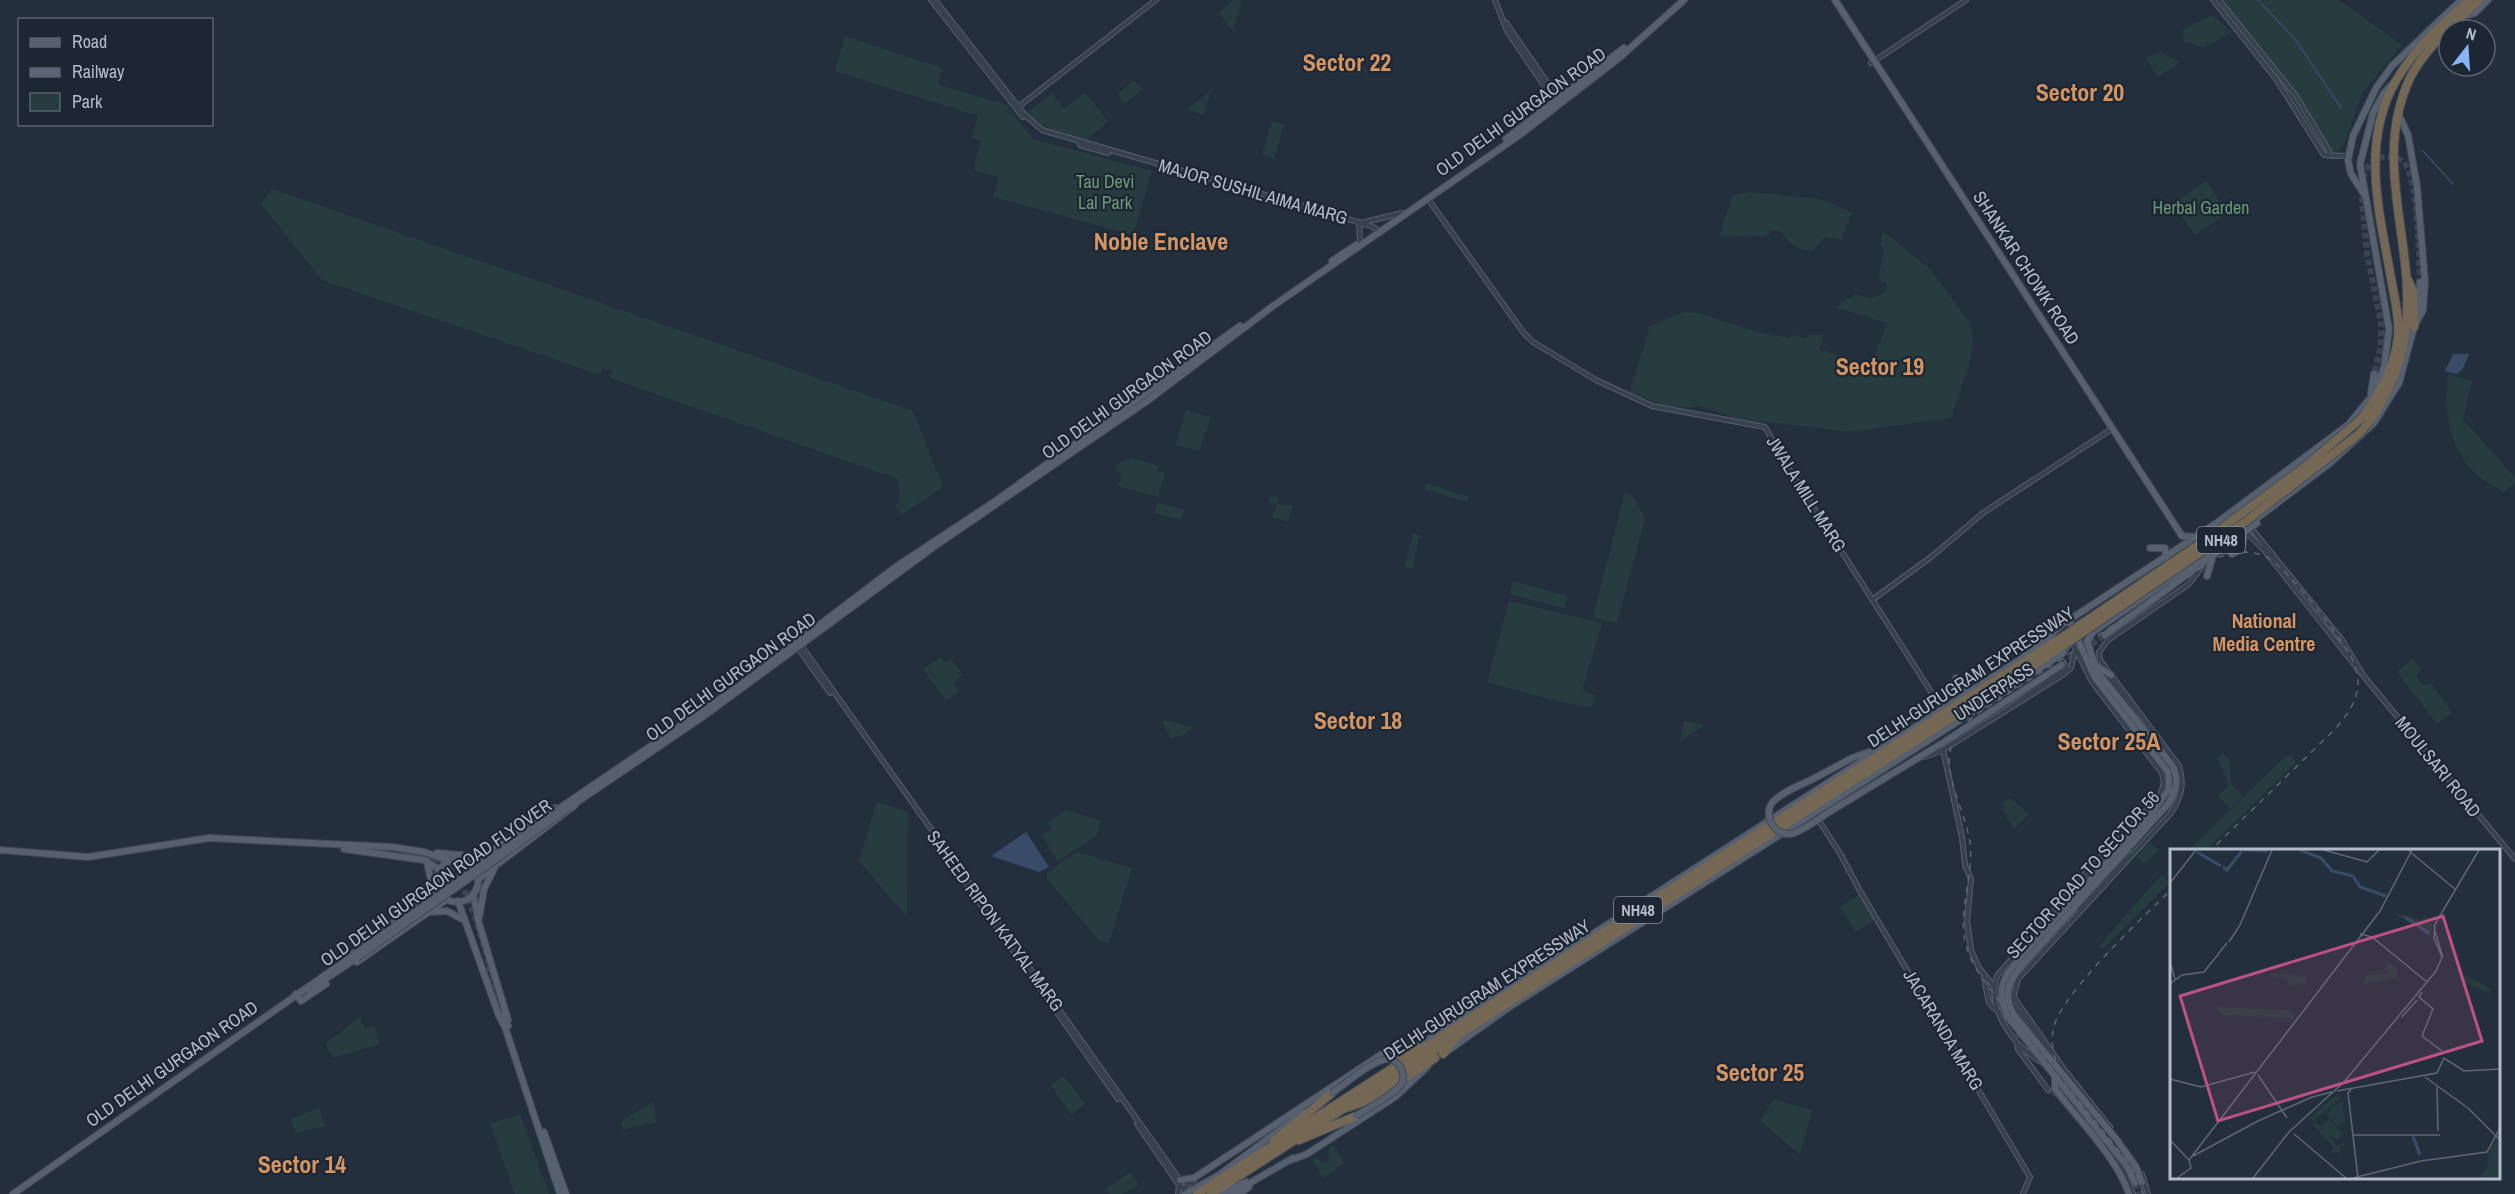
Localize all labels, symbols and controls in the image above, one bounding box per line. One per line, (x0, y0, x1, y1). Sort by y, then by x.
legend (18, 18, 213, 126)
north arrow (2437, 18, 2497, 78)
text: N (2464, 22, 2479, 46)
text: Road (72, 29, 107, 54)
street label: OLD DELHI GURGAON ROAD (1430, 41, 1611, 182)
district label: Sector 22 (1303, 46, 1391, 78)
text: Railway (72, 59, 125, 84)
district label: Sector 20 (2036, 76, 2124, 108)
text: Park (72, 89, 103, 114)
street label: MAJOR SUSHIL AIMA MARG (1156, 153, 1351, 230)
park label: Tau Devi Lal Park (1076, 169, 1134, 215)
street label: SHANKAR CHOWK ROAD (1967, 186, 2086, 350)
park label: Herbal Garden (2153, 195, 2249, 220)
district label: Noble Enclave (1094, 225, 1228, 257)
street label: OLD DELHI GURGAON ROAD (1036, 324, 1217, 465)
district label: Sector 19 (1836, 350, 1924, 382)
street label: JWALA MILL MARG (1761, 431, 1852, 557)
road number: NH48 (2197, 527, 2245, 553)
street label: DELHI-GURUGRAM EXPRESSWAY (1862, 600, 2079, 753)
street label: OLD DELHI GURGAON ROAD (640, 606, 821, 747)
district label: National Media Centre (2213, 607, 2315, 657)
street label: UNDERPASS (1949, 656, 2039, 727)
district label: Sector 18 (1314, 704, 1402, 736)
street label: MOULSARI ROAD (2390, 711, 2487, 823)
district label: Sector 25A (2058, 725, 2161, 757)
street label: SECTOR ROAD TO SECTOR 56 (2000, 785, 2165, 964)
street label: OLD DELHI GURGAON ROAD FLYOVER (315, 793, 557, 972)
street label: SAHEED RIPON KATYAL MARG (921, 825, 1070, 1016)
inset map (2170, 849, 2500, 1179)
road number: NH48 (1614, 897, 1662, 923)
street label: DELHI-GURUGRAM EXPRESSWAY (1378, 913, 1595, 1066)
street label: JACARANDA MARG (1897, 965, 1989, 1095)
street label: OLD DELHI GURGAON ROAD (81, 995, 263, 1133)
district label: Sector 25 (1716, 1056, 1804, 1088)
district label: Sector 14 (258, 1148, 346, 1180)

